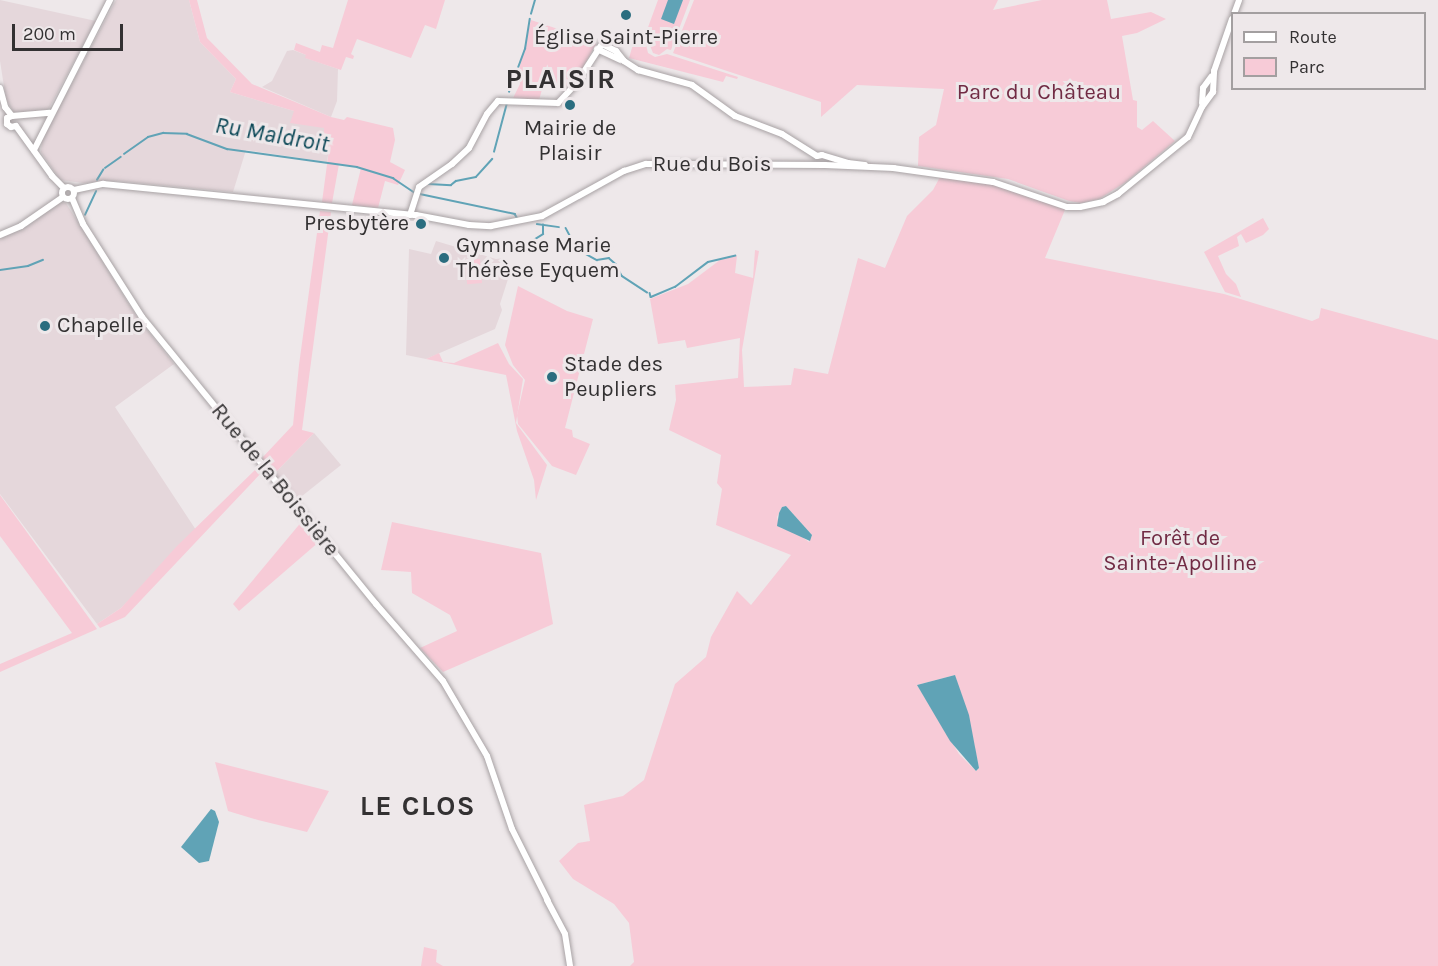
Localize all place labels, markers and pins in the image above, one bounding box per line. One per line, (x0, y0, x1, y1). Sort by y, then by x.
marker: Église Saint-Pierre (619, 8, 633, 22)
place label: Église Saint-Pierre (534, 25, 718, 51)
marker: Mairie de Plaisir (563, 98, 577, 112)
place label: Mairie de Plaisir (524, 115, 616, 166)
place label: Presbytère (304, 211, 409, 237)
marker: Presbytère (414, 217, 428, 231)
place label: Gymnase Marie Thérèse Eyquem (456, 232, 620, 284)
marker: Gymnase Marie Thérèse Eyquem (437, 251, 451, 265)
place label: Chapelle (57, 313, 144, 339)
marker: Chapelle (38, 319, 52, 333)
place label: Stade des Peupliers (564, 351, 663, 402)
marker: Stade des Peupliers (545, 370, 559, 384)

